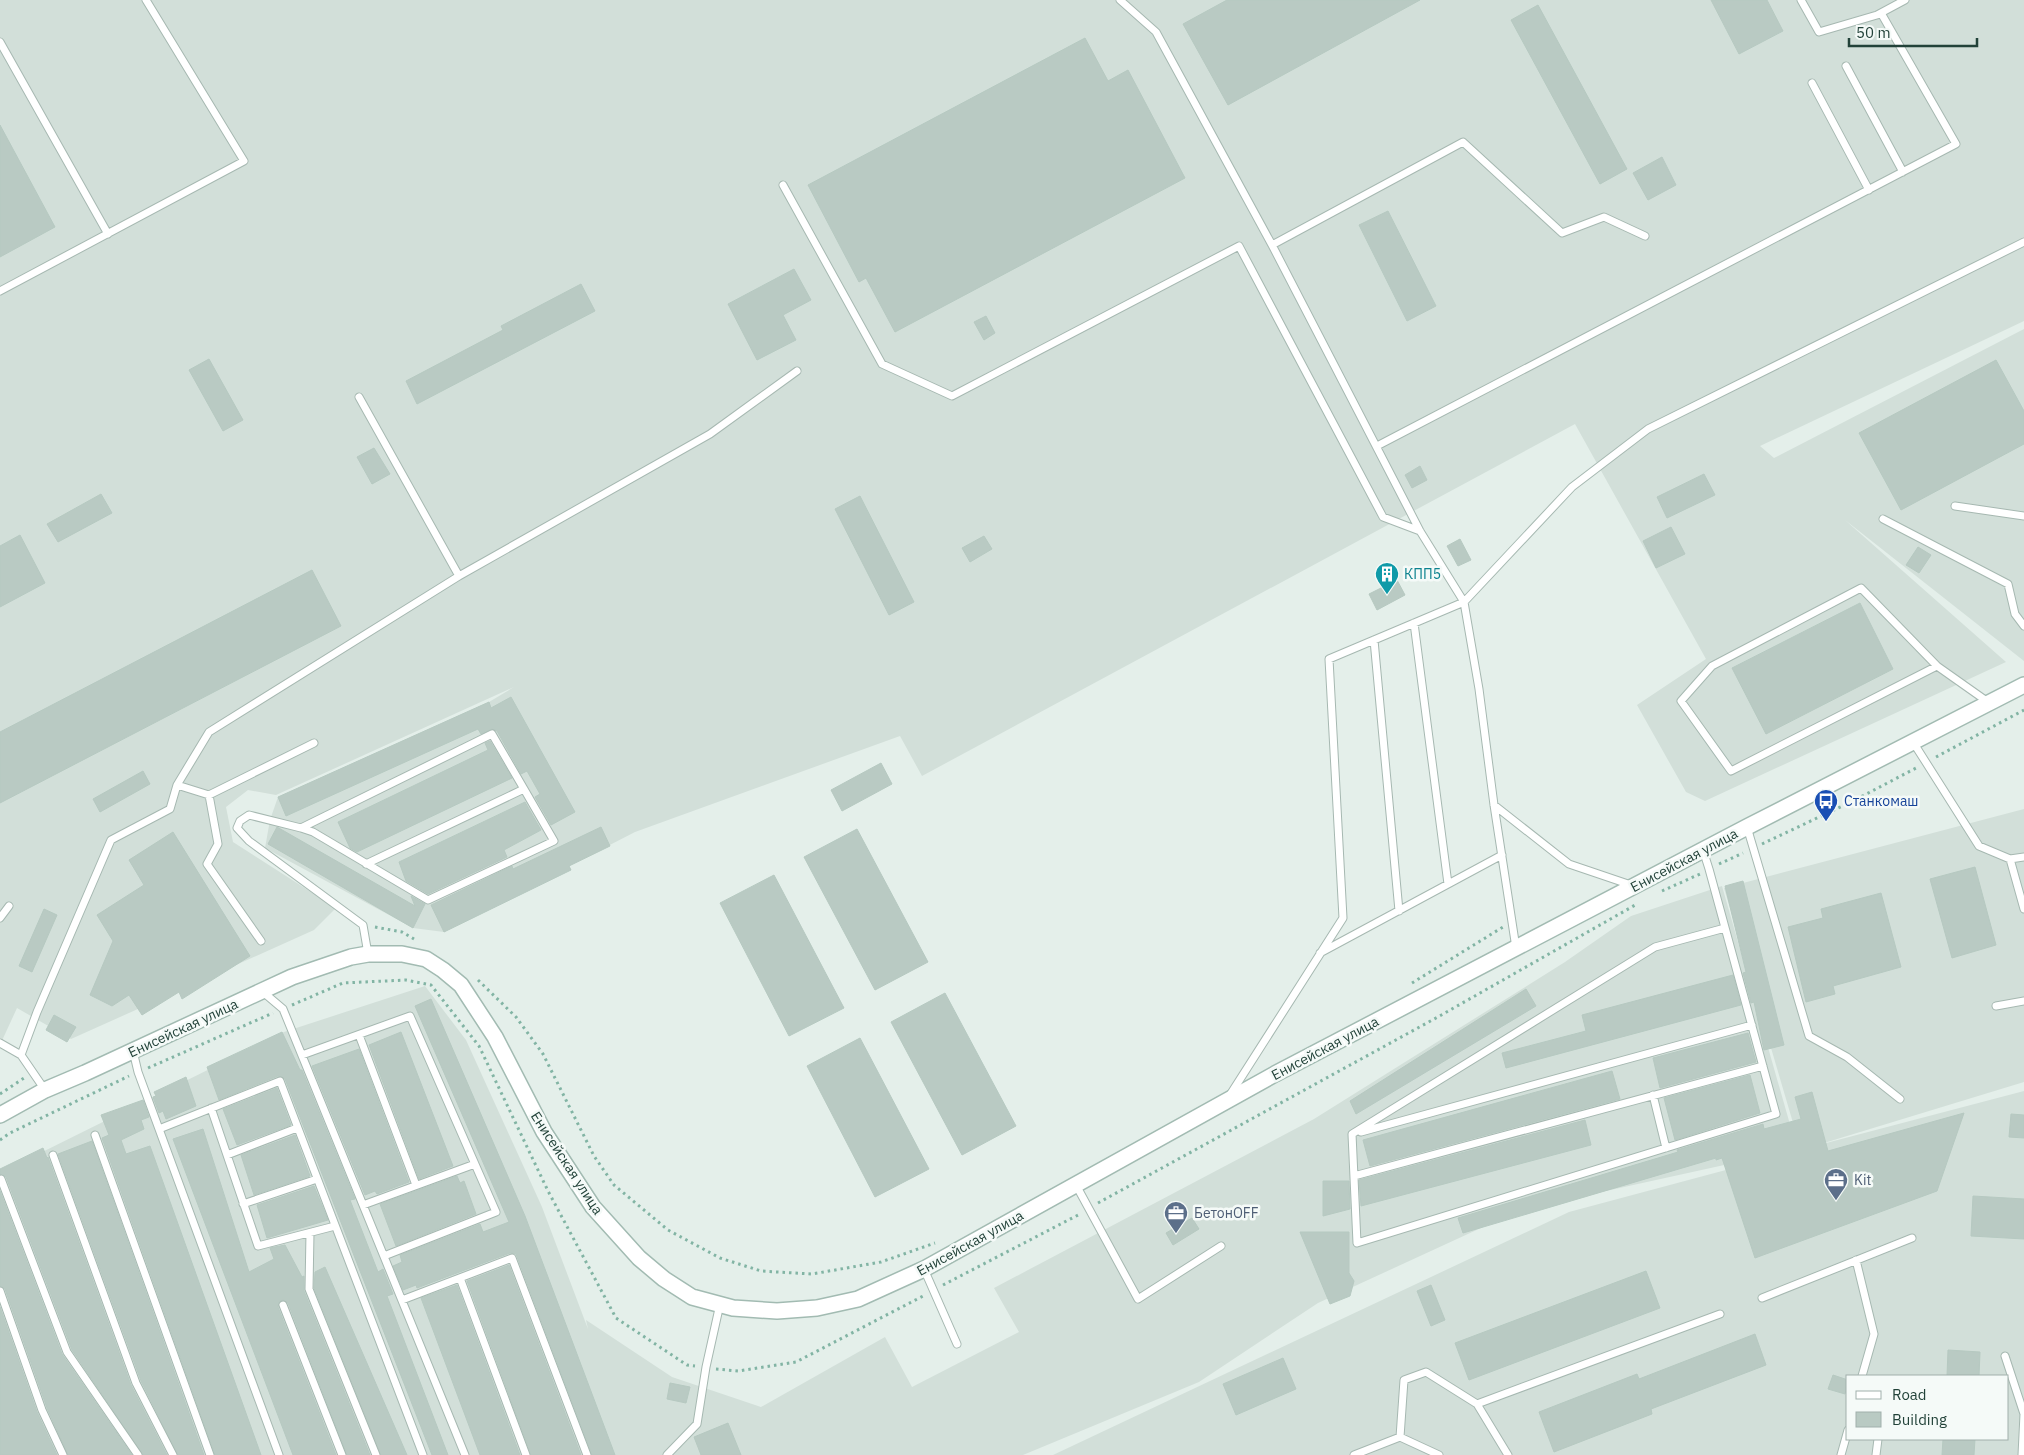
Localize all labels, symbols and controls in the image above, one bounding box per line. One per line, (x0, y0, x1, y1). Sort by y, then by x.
scale bar (1849, 15, 1976, 47)
text: 50 m (1856, 23, 1891, 42)
building icon: КПП5 (1374, 561, 1400, 595)
place label: КПП5 (1404, 565, 1441, 583)
bus stop icon: Станкомаш (1813, 788, 1839, 822)
place label: Станкомаш (1844, 792, 1919, 810)
street label: Енисейская улица (1627, 824, 1741, 896)
street label: Енисейская улица (125, 994, 241, 1061)
street label: Енисейская улица (1268, 1012, 1382, 1084)
street label: Енисейская улица (527, 1108, 607, 1218)
office icon: Kit (1823, 1167, 1849, 1201)
place label: Kit (1854, 1171, 1871, 1189)
office icon: БетонOFF (1163, 1200, 1189, 1234)
place label: БетонOFF (1194, 1204, 1259, 1222)
street label: Енисейская улица (914, 1206, 1027, 1280)
legend (1846, 1375, 2009, 1440)
text: Road (1892, 1385, 1927, 1404)
text: Building (1892, 1410, 1947, 1429)

